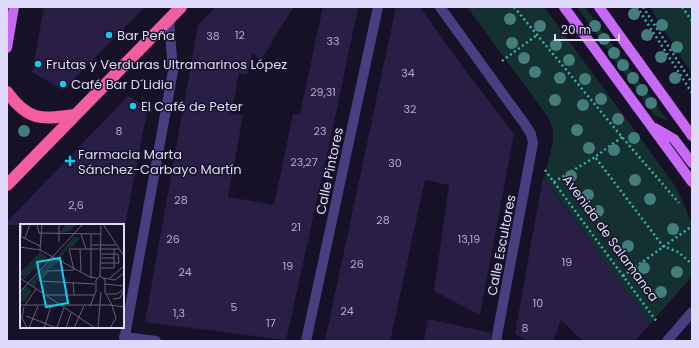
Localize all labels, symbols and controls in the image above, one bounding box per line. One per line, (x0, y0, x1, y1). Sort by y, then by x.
scale bar (555, 16, 619, 42)
text: 20 m (561, 21, 591, 38)
place label: Bar Peña (117, 26, 175, 45)
house number: 12 (235, 27, 245, 43)
house number: 38 (206, 28, 220, 44)
marker: Bar Peña (104, 30, 114, 40)
house number: 33 (327, 33, 339, 49)
place label: Frutas y Verduras Ultramarinos López (46, 55, 287, 74)
marker: Frutas y Verduras Ultramarinos López (33, 59, 43, 69)
house number: 34 (401, 65, 415, 81)
place label: Café Bar D´Lidia (71, 75, 173, 94)
marker: Café Bar D´Lidia (58, 79, 68, 89)
house number: 29,31 (310, 84, 336, 100)
place label: El Café de Peter (141, 97, 243, 116)
marker: El Café de Peter (128, 101, 138, 111)
house number: 32 (404, 101, 416, 117)
house number: 8 (116, 123, 123, 139)
house number: 23 (314, 123, 326, 139)
street label: Calle Pintores (311, 126, 348, 216)
place label: Farmacia Marta Sánchez-Carbayo Martín (78, 145, 242, 179)
house number: 23,27 (290, 154, 318, 170)
house number: 30 (388, 155, 402, 171)
marker: Farmacia Marta Sánchez-Carbayo Martín (65, 156, 75, 166)
street label: Avenida de Salamanca (558, 171, 663, 306)
house number: 28 (174, 192, 188, 208)
street label: Calle Escultores (482, 193, 521, 297)
house number: 2,6 (68, 197, 84, 213)
house number: 28 (376, 212, 390, 228)
house number: 21 (291, 219, 301, 235)
inset map (20, 224, 124, 328)
house number: 26 (166, 231, 180, 247)
house number: 13,19 (458, 231, 480, 247)
house number: 19 (562, 254, 572, 270)
house number: 26 (350, 256, 364, 272)
house number: 19 (283, 258, 293, 274)
house number: 24 (178, 264, 192, 280)
house number: 10 (533, 295, 543, 311)
house number: 5 (231, 299, 238, 315)
house number: 24 (340, 303, 354, 319)
house number: 1,3 (173, 305, 185, 321)
house number: 17 (266, 315, 276, 331)
house number: 8 (522, 320, 529, 336)

